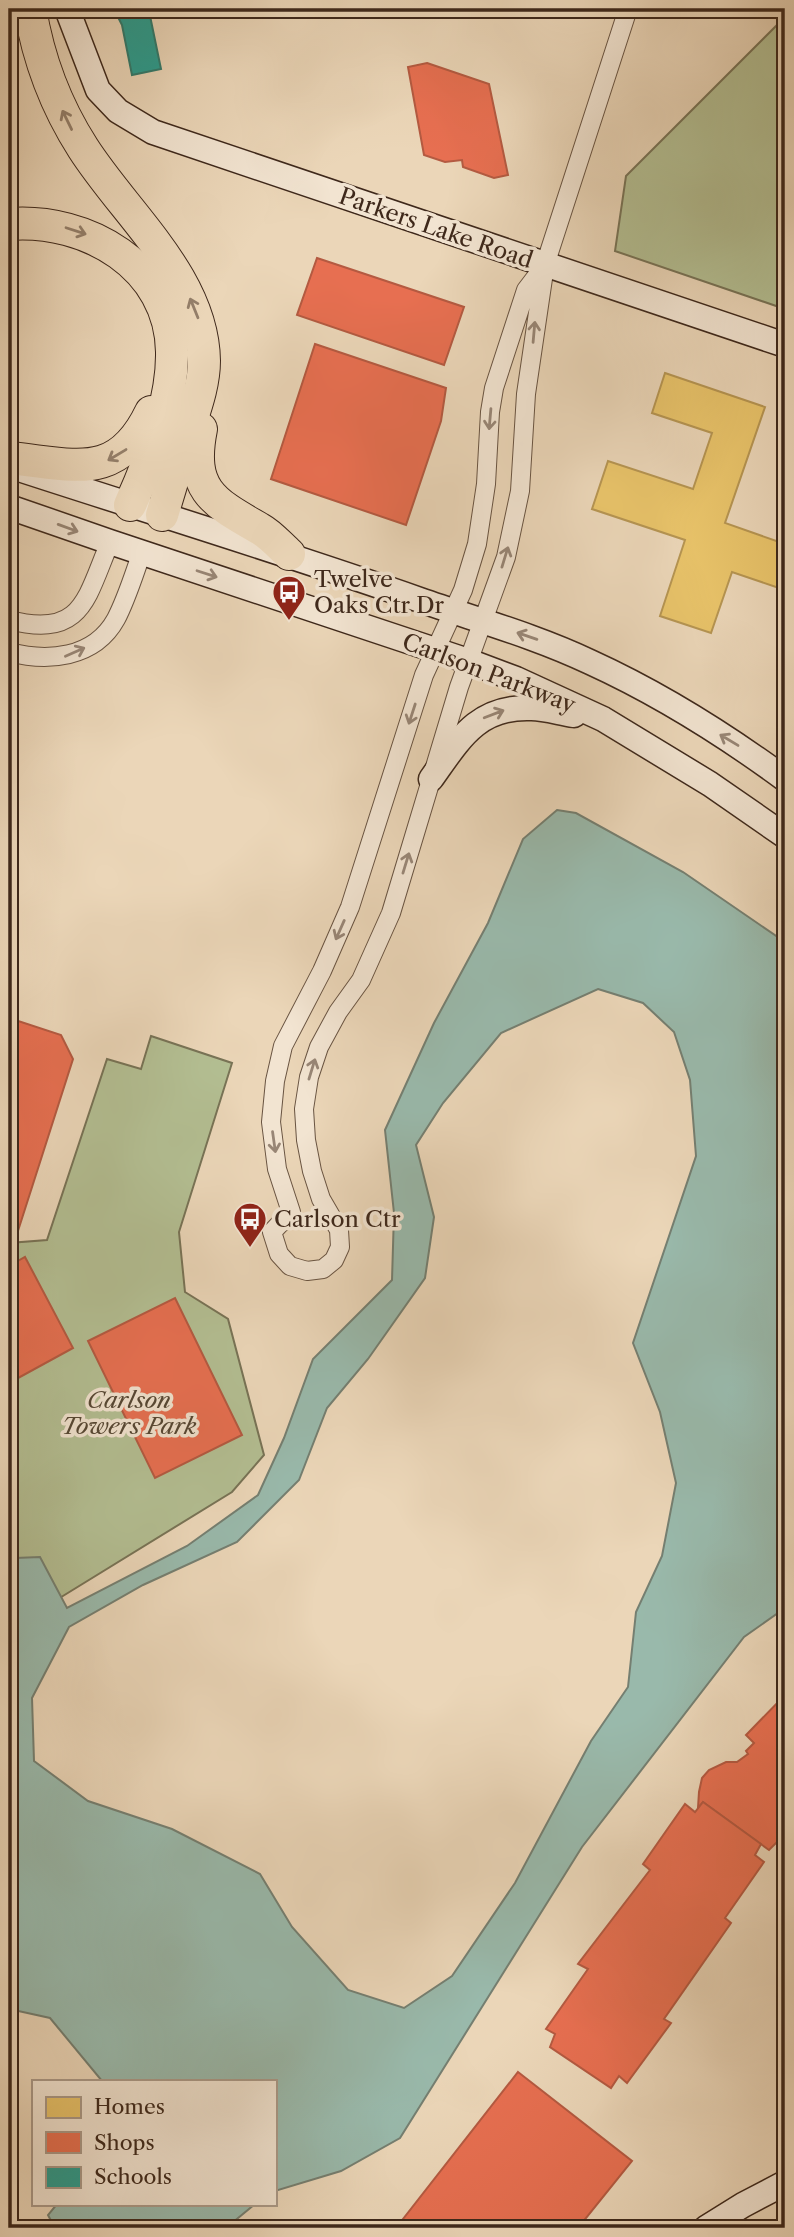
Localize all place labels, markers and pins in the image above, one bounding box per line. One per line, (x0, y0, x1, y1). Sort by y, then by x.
place label: Twelve Oaks Ctr Dr (314, 565, 445, 619)
bus stop icon: Twelve Oaks Ctr Dr (270, 573, 308, 622)
bus stop icon: Carlson Ctr (231, 1200, 269, 1249)
place label: Carlson Ctr (274, 1205, 401, 1233)

